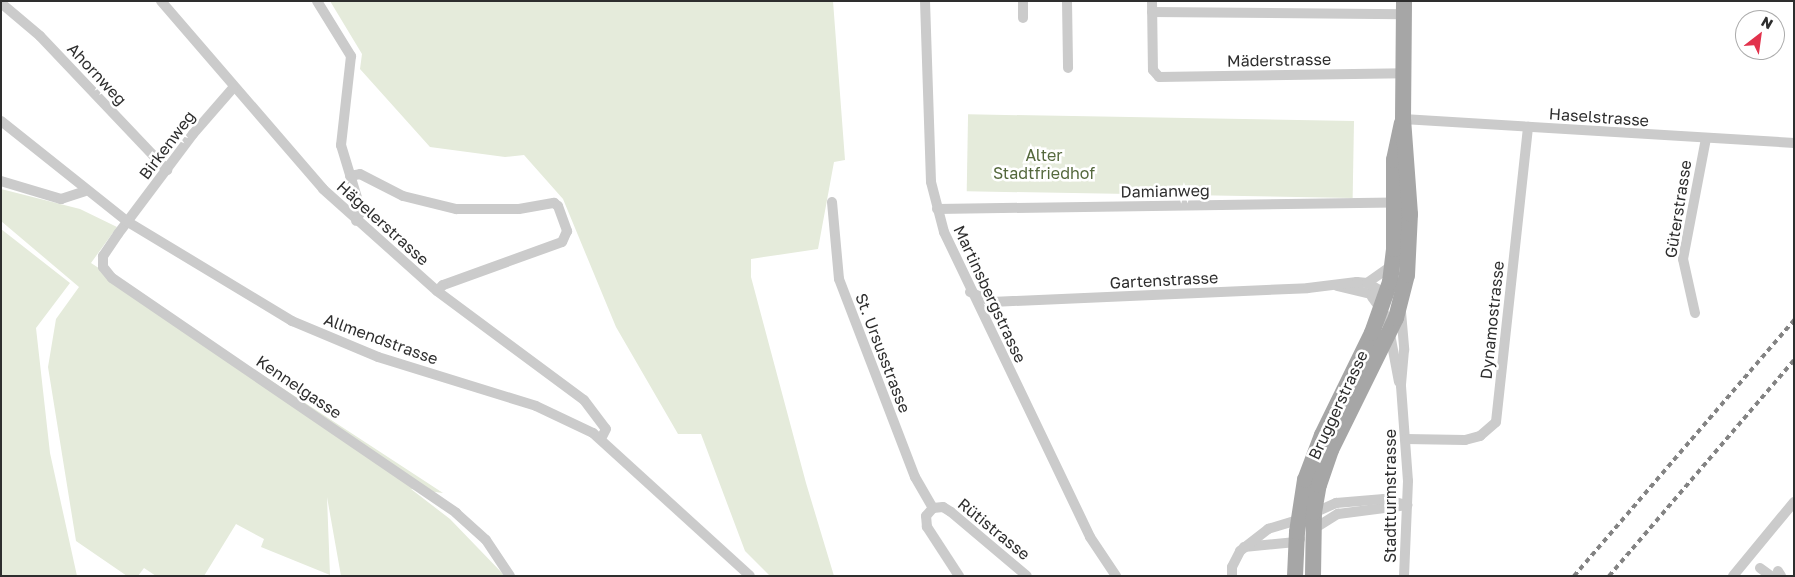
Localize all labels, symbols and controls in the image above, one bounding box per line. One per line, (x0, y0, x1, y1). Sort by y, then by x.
north arrow (1735, 10, 1785, 60)
text: N (1758, 12, 1776, 32)
street label: Ahornweg (63, 39, 131, 109)
street label: Mäderstrasse (1227, 49, 1331, 71)
street label: Haselstrasse (1548, 104, 1650, 130)
street label: Birkenweg (135, 107, 199, 183)
park label: Alter Stadtfriedhof (993, 145, 1095, 183)
street label: Güterstrasse (1661, 159, 1695, 259)
street label: Hägelerstrasse (333, 177, 433, 269)
street label: Damianweg (1120, 181, 1210, 201)
street label: Martinsbergstrasse (950, 222, 1030, 366)
street label: Dynamostrasse (1476, 260, 1508, 380)
street label: Gartenstrasse (1109, 268, 1219, 292)
street label: St. Ursusstrasse (851, 291, 915, 415)
street label: Allmendstrasse (321, 309, 441, 369)
street label: Bruggerstrasse (1304, 347, 1372, 463)
street label: Kennelgasse (253, 351, 345, 423)
street label: Stadtturmstrasse (1380, 429, 1400, 563)
street label: Rütistrasse (954, 494, 1034, 564)

